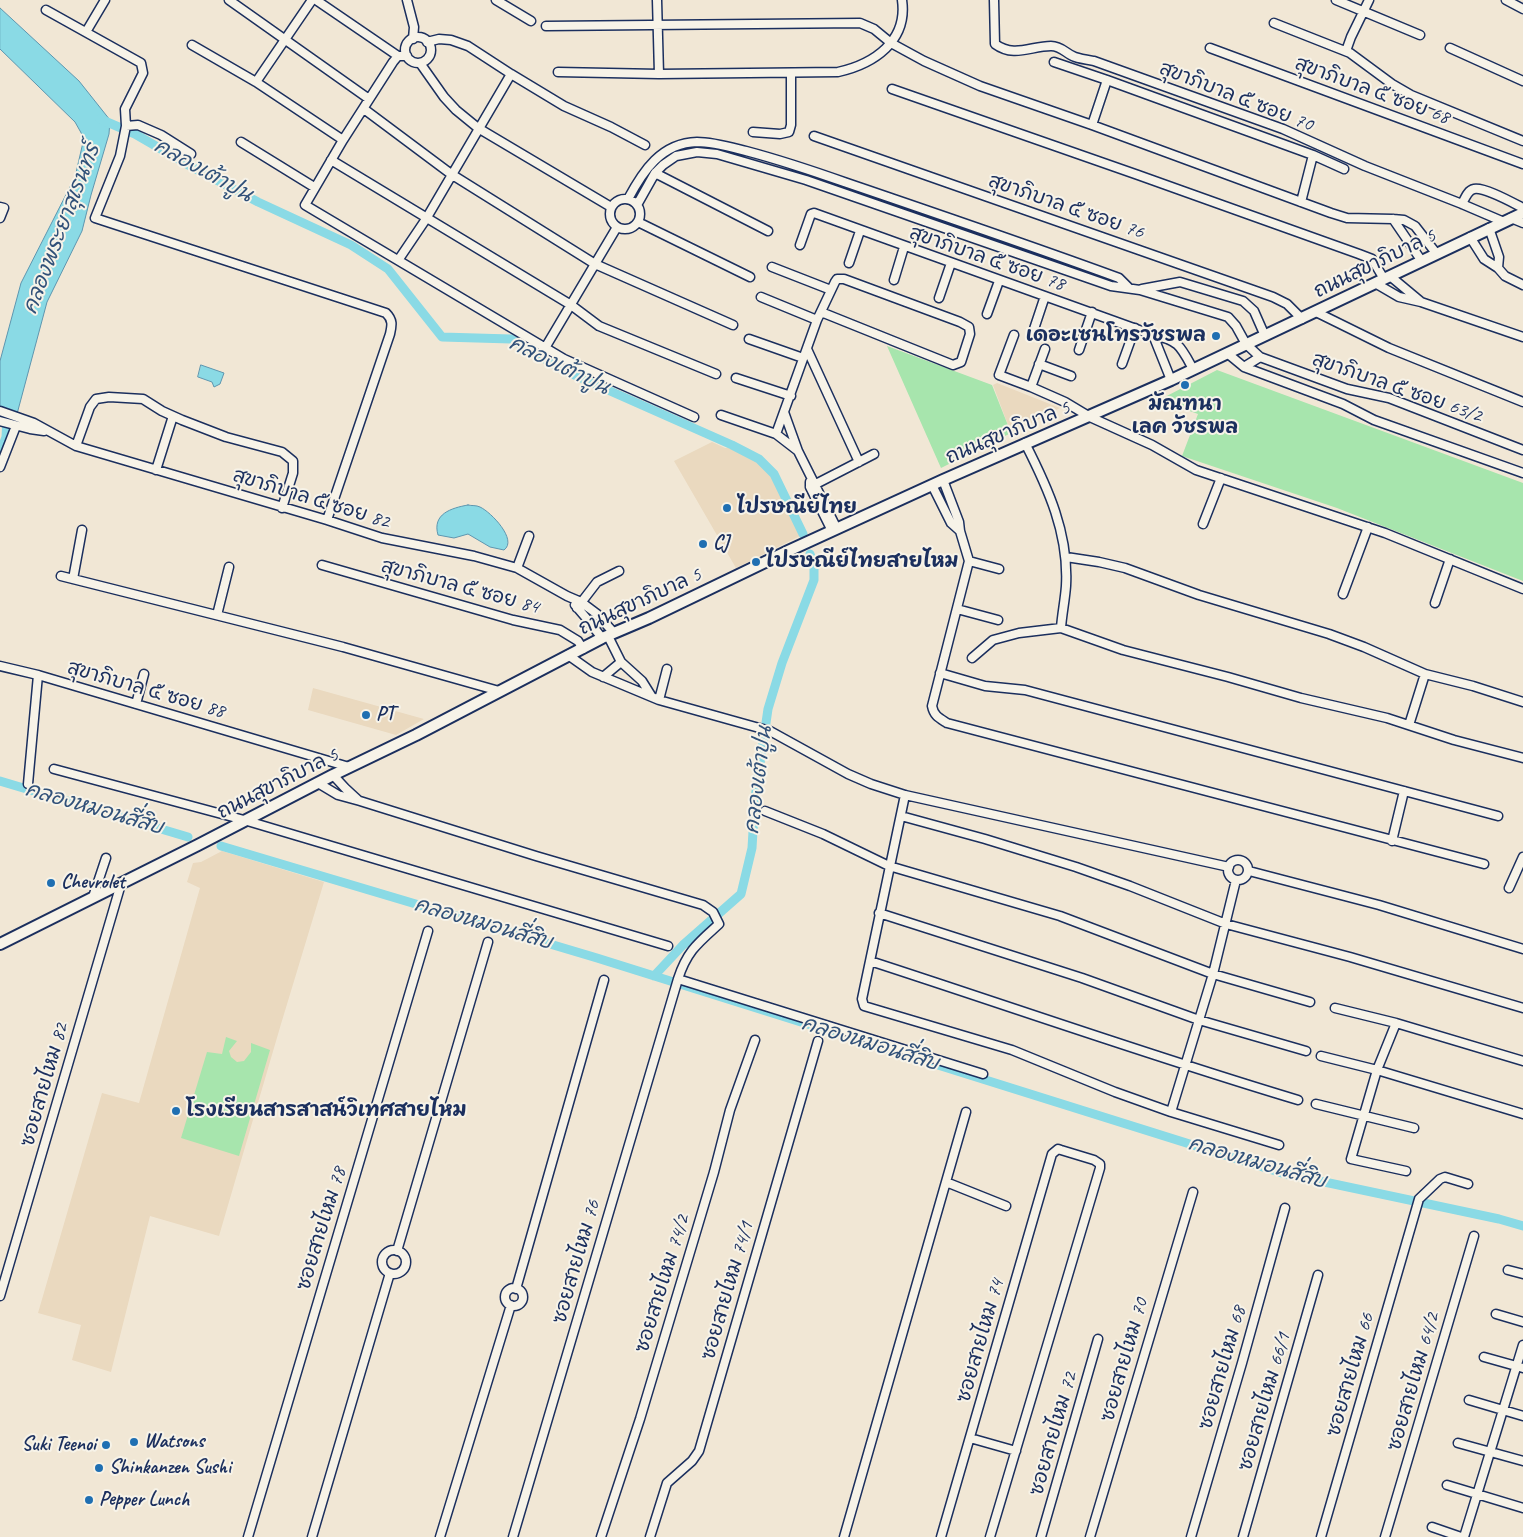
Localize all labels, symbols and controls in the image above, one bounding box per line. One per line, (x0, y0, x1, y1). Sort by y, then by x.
street label: สุขาภิบาล ๕ ซอย 68 (1291, 52, 1453, 130)
street label: สุขาภิบาล ๕ ซอย 70 (1156, 57, 1316, 137)
water label: คลองเต้าปูน (150, 134, 256, 208)
water label: คลองพระยาสุเรนทร์ (18, 141, 106, 317)
street label: สุขาภิบาล ๕ ซอย 76 (985, 169, 1147, 245)
street label: สุขาภิบาล ๕ ซอย 78 (906, 221, 1068, 297)
street label: ถนนสุขาภิบาล 5 (1310, 224, 1440, 304)
place label: เดอะเซนโทรวัชรพล (1026, 324, 1206, 348)
marker: เดอะเซนโทรวัชรพล (1210, 330, 1222, 342)
water label: คลองเต้าปูน (505, 331, 613, 401)
street label: สุขาภิบาล ๕ ซอย 63/2 (1309, 348, 1485, 428)
marker: มัณฑนา เลค วัชรพล (1179, 379, 1191, 391)
place label: มัณฑนา เลค วัชรพล (1132, 393, 1238, 440)
street label: ถนนสุขาภิบาล 5 (942, 396, 1074, 470)
street label: สุขาภิบาล ๕ ซอย 82 (230, 464, 392, 534)
place label: ไปรษณีย์ไทย (737, 496, 857, 520)
marker: ไปรษณีย์ไทย (721, 502, 733, 514)
place label: CJ (713, 532, 729, 556)
marker: CJ (697, 538, 709, 550)
place label: ไปรษณีย์ไทยสายไหม (766, 550, 959, 574)
street label: สุขาภิบาล ๕ ซอย 84 (378, 554, 542, 620)
marker: ไปรษณีย์ไทยสายไหม (750, 556, 762, 568)
street label: ถนนสุขาภิบาล 5 (575, 563, 705, 641)
street label: สุขาภิบาล ๕ ซอย 88 (64, 656, 228, 724)
place label: PT (376, 703, 395, 727)
marker: PT (360, 709, 372, 721)
water label: คลองเต้าปูน (740, 725, 778, 835)
street label: ถนนสุขาภิบาล 5 (213, 743, 343, 825)
water label: คลองหมอนสี่สิบ (22, 777, 166, 841)
place label: Chevrolet (61, 871, 125, 895)
marker: Chevrolet (45, 877, 57, 889)
water label: คลองหมอนสี่สิบ (411, 892, 555, 956)
water label: คลองหมอนสี่สิบ (798, 1011, 942, 1077)
street label: ซอยสายไหม 82 (16, 1021, 74, 1149)
place label: โรงเรียนสารสาสน์วิเทศสายไหม (186, 1099, 467, 1123)
marker: โรงเรียนสารสาสน์วิเทศสายไหม (170, 1105, 182, 1117)
water label: คลองหมอนสี่สิบ (1185, 1131, 1329, 1195)
street label: ซอยสายไหม 78 (292, 1165, 352, 1293)
street label: ซอยสายไหม 76 (548, 1198, 606, 1326)
street label: ซอยสายไหม 74/2 (631, 1212, 695, 1356)
street label: ซอยสายไหม 74/1 (697, 1219, 759, 1363)
street label: ซอยสายไหม 74 (952, 1277, 1010, 1405)
street label: ซอยสายไหม 70 (1096, 1296, 1154, 1424)
street label: ซอยสายไหม 68 (1194, 1304, 1252, 1432)
street label: ซอยสายไหม 64/2 (1383, 1310, 1445, 1454)
street label: ซอยสายไหม 66 (1322, 1311, 1380, 1439)
street label: ซอยสายไหม 66/1 (1234, 1330, 1296, 1474)
street label: ซอยสายไหม 72 (1025, 1370, 1083, 1498)
place label: Watsons (144, 1430, 204, 1454)
place label: Suki Teenoi (22, 1433, 96, 1457)
marker: Watsons (128, 1436, 140, 1448)
marker: Suki Teenoi (100, 1439, 112, 1451)
place label: Shinkanzen Sushi (109, 1456, 231, 1480)
marker: Shinkanzen Sushi (93, 1462, 105, 1474)
place label: Pepper Lunch (99, 1488, 189, 1512)
marker: Pepper Lunch (83, 1494, 95, 1506)

